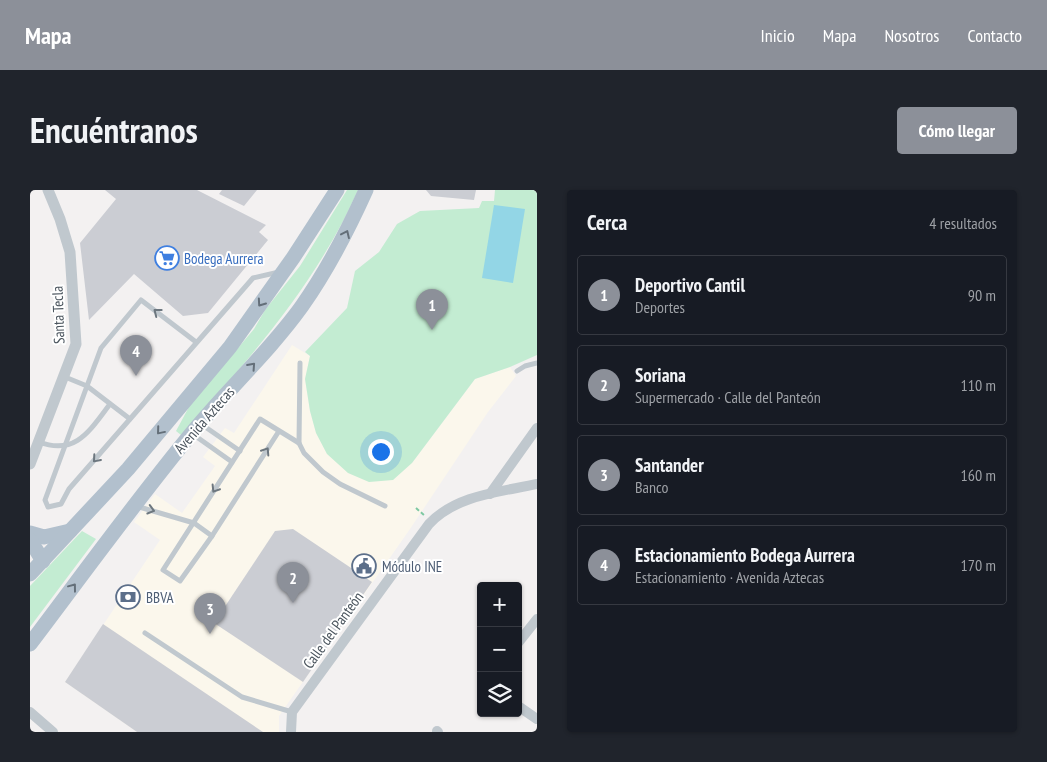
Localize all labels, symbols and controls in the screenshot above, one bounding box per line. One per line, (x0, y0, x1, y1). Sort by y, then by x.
text: Mapa (25, 20, 72, 51)
text: Inicio (761, 24, 795, 47)
text: Mapa (823, 24, 856, 47)
text: Nosotros (884, 24, 939, 47)
text: Contacto (967, 24, 1022, 47)
text: Encuéntranos (30, 107, 198, 153)
button: Cómo llegar (897, 107, 1017, 154)
text: Cerca (587, 209, 627, 236)
text: 4 resultados (929, 213, 997, 233)
one-way arrow (340, 230, 350, 239)
supermarket icon: Bodega Aurrera (154, 245, 180, 271)
place label: Bodega Aurrera (184, 249, 264, 268)
text: Deportivo Cantil (635, 273, 745, 297)
text: 1 (600, 285, 608, 305)
text: 90 m (968, 285, 996, 305)
street label: Santa Tecla (47, 286, 69, 344)
pin: 1 (416, 289, 448, 330)
one-way arrow (258, 297, 267, 307)
text: Deportes (635, 297, 685, 317)
one-way arrow (154, 310, 163, 318)
pin: 4 (120, 335, 152, 376)
one-way arrow (246, 362, 255, 371)
text: Soriana (635, 363, 686, 387)
text: 2 (600, 375, 608, 395)
text: 110 m (961, 375, 996, 395)
street label: Avenida Aztecas (170, 383, 238, 457)
text: Supermercado · Calle del Panteón (635, 387, 821, 407)
one-way arrow (157, 425, 166, 434)
your location (368, 439, 394, 465)
one-way arrow (260, 447, 270, 456)
one-way arrow (92, 453, 101, 462)
text: Santander (635, 453, 704, 477)
text: 3 (600, 465, 608, 485)
text: 160 m (961, 465, 996, 485)
text: Banco (635, 477, 668, 497)
one-way arrow (212, 484, 222, 493)
one-way arrow (146, 504, 154, 514)
text: Estacionamiento Bodega Aurrera (635, 543, 855, 567)
public building icon: Módulo INE (351, 553, 377, 579)
text: 4 (600, 555, 608, 575)
text: 170 m (961, 555, 996, 575)
place label: Módulo INE (382, 557, 442, 576)
pin: 2 (277, 562, 309, 603)
text: Estacionamiento · Avenida Aztecas (635, 567, 824, 587)
map controls (477, 582, 522, 717)
button: + (477, 582, 522, 627)
one-way arrow (67, 583, 76, 593)
bank icon: BBVA (115, 584, 141, 610)
place label: BBVA (146, 588, 174, 607)
street label: Calle del Panteón (299, 588, 367, 672)
pin: 3 (194, 593, 226, 634)
button: − (477, 627, 522, 672)
button: layers (477, 672, 522, 717)

